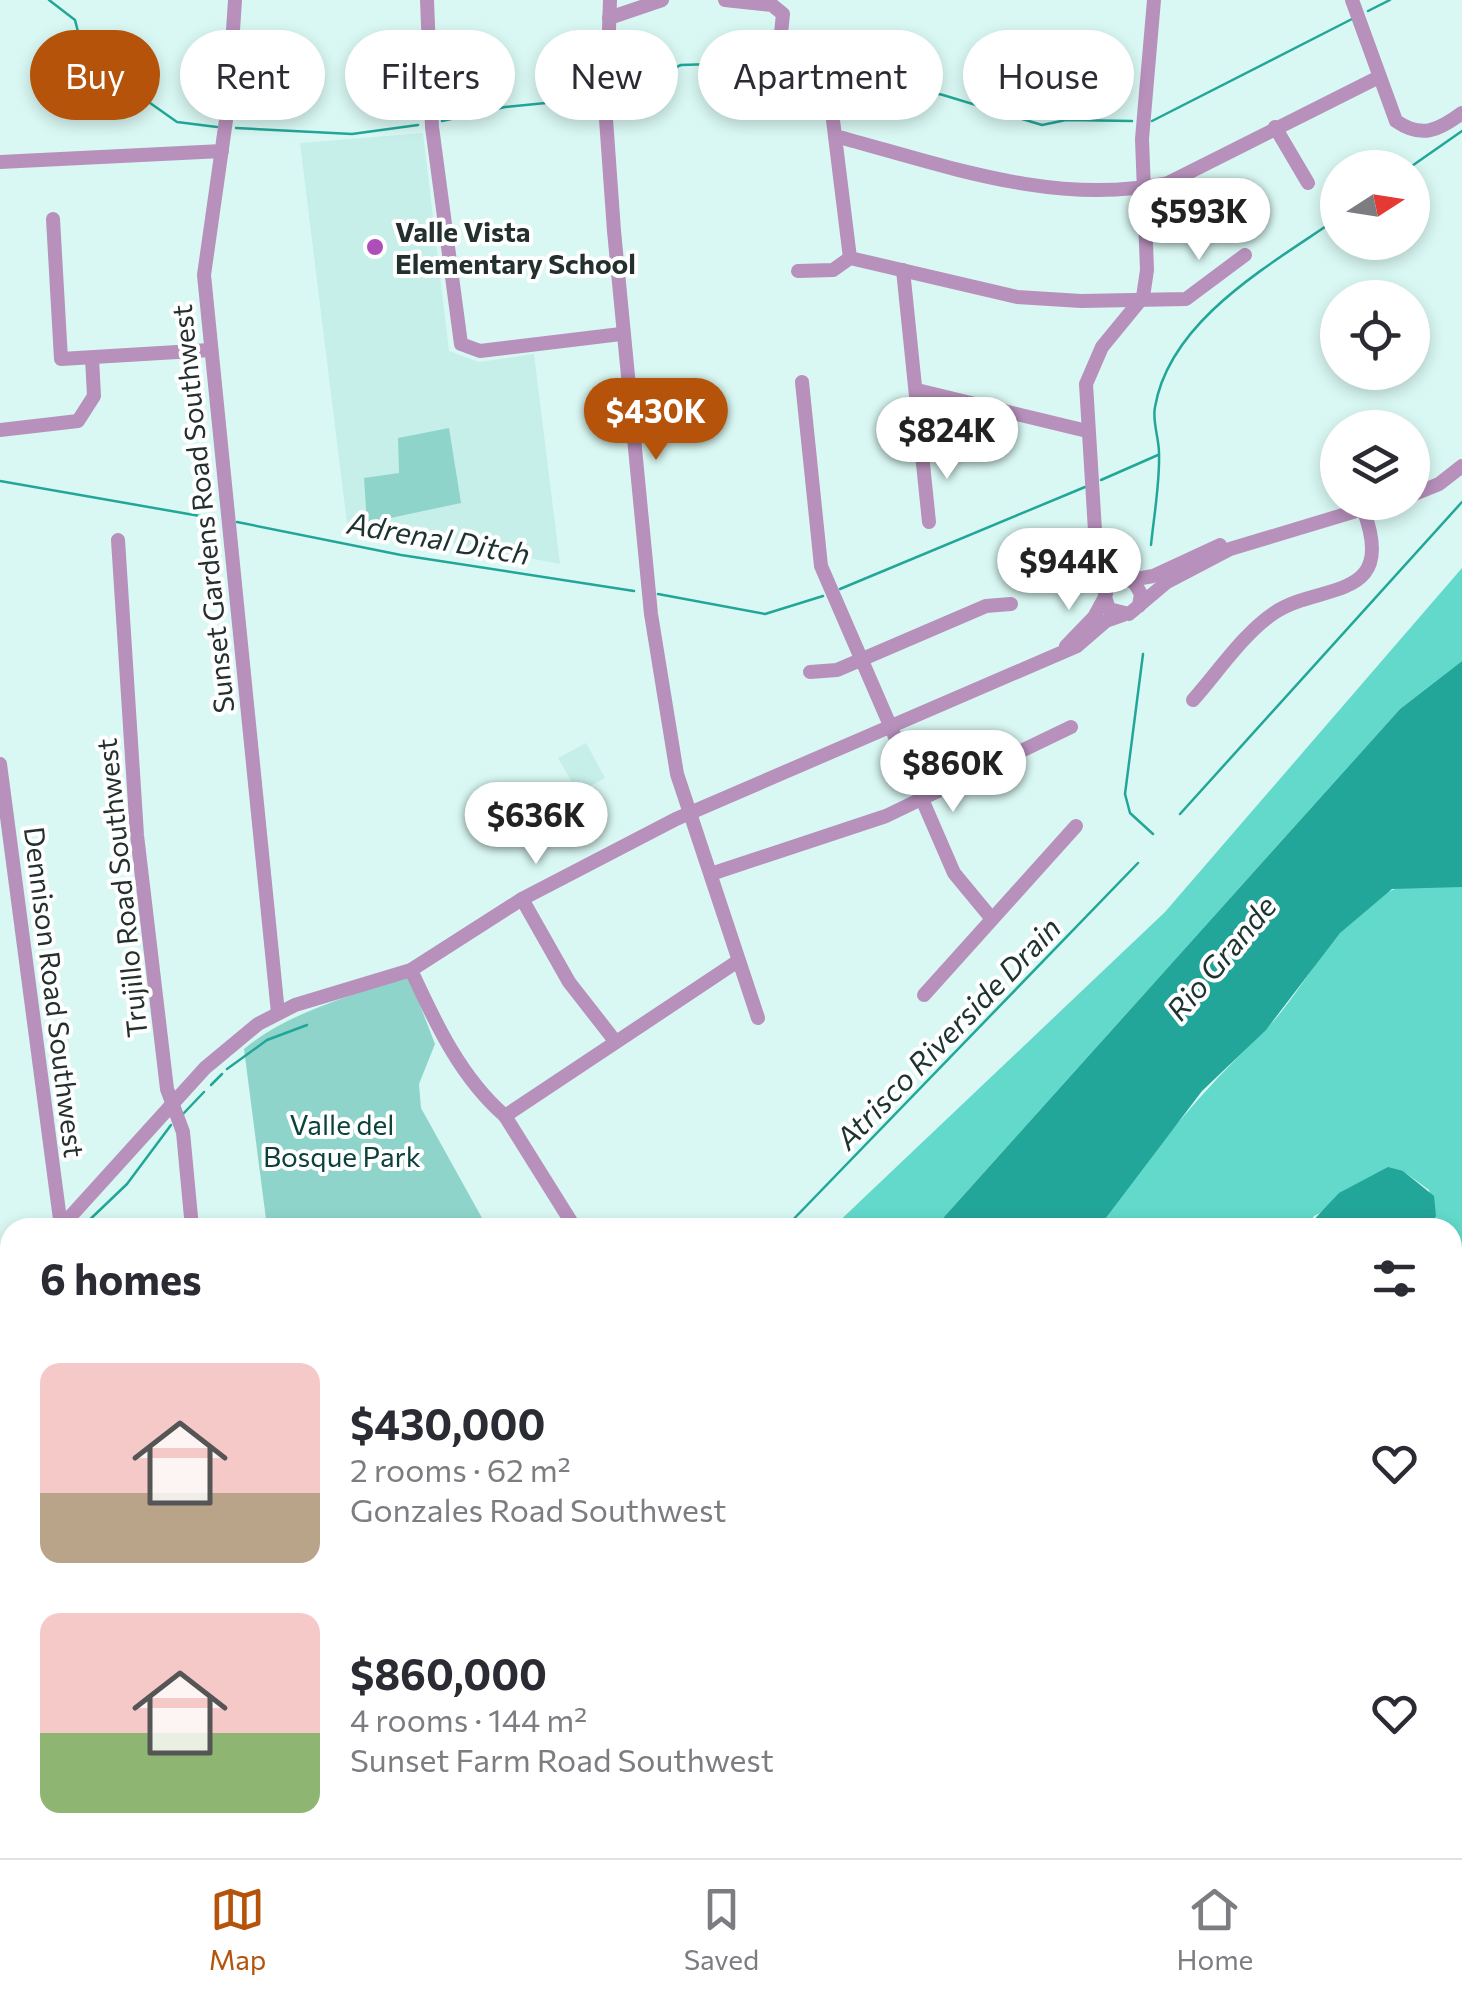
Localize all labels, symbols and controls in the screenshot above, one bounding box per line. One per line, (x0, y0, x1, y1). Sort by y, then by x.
chip: Buy (30, 30, 160, 120)
chip: Rent (180, 30, 325, 120)
chip: Filters (345, 30, 515, 120)
chip: New (535, 30, 678, 120)
chip: Apartment (698, 30, 943, 120)
chip: House (963, 30, 1134, 120)
north arrow (1320, 150, 1430, 260)
map controls (1320, 150, 1430, 520)
pin: $593K (1129, 178, 1269, 263)
text: $593K (1150, 190, 1248, 230)
place label: Valle Vista Elementary School (395, 214, 636, 280)
marker: Valle Vista Elementary School (364, 236, 386, 258)
button: locate (1320, 280, 1430, 390)
street label: Sunset Gardens Road Southwest (164, 303, 240, 715)
pin: $430K (586, 378, 726, 463)
text: $430K (606, 390, 706, 430)
pin: $824K (877, 397, 1017, 482)
text: $824K (898, 409, 996, 449)
button: layers (1320, 410, 1430, 520)
water label: Adrenal Ditch (344, 503, 533, 571)
pin: $944K (999, 528, 1139, 613)
text: $944K (1019, 540, 1119, 580)
pin: $860K (883, 730, 1023, 815)
street label: Trujillo Road Southwest (88, 737, 154, 1039)
text: $860K (902, 742, 1004, 782)
pin: $636K (466, 782, 606, 867)
text: $636K (487, 794, 585, 834)
street label: Dennison Road Southwest (18, 825, 92, 1159)
water label: Rio Grande (1157, 887, 1283, 1027)
water label: Atrisco Riverside Drain (826, 908, 1067, 1156)
park label: Valle del Bosque Park (263, 1107, 421, 1173)
icon: filters (1367, 1251, 1422, 1306)
text: 6 homes (40, 1252, 202, 1304)
text: $430,000 (350, 1397, 545, 1449)
icon: home (120, 1403, 240, 1523)
icon: heart (1367, 1436, 1422, 1491)
text: 2 rooms · 62 m² (350, 1449, 571, 1489)
text: Gonzales Road Southwest (350, 1489, 726, 1529)
text: $860,000 (350, 1647, 547, 1699)
icon: home (120, 1653, 240, 1773)
icon: heart (1367, 1686, 1422, 1741)
text: 4 rooms · 144 m² (350, 1699, 587, 1739)
text: Sunset Farm Road Southwest (350, 1739, 774, 1779)
tab: Map (209, 1882, 266, 1976)
tab: Saved (684, 1882, 759, 1976)
tab: Home (1176, 1882, 1253, 1976)

